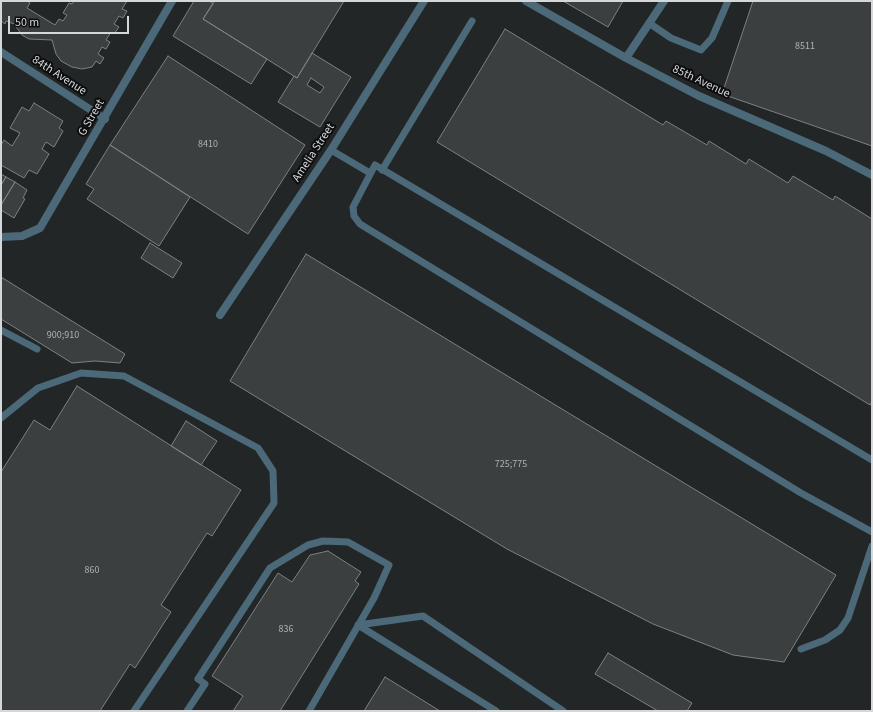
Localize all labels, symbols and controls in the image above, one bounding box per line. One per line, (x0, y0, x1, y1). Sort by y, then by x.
scale bar (10, 8, 131, 34)
text: 50 m (15, 14, 39, 31)
house number: 8511 (795, 41, 815, 53)
street label: 84th Avenue (29, 53, 89, 99)
street label: 85th Avenue (670, 62, 732, 102)
street label: G Street (76, 97, 108, 139)
street label: Amelia Street (290, 121, 338, 185)
house number: 8410 (198, 139, 218, 151)
house number: 900;910 (47, 330, 79, 342)
house number: 725;775 (495, 459, 527, 471)
house number: 860 (85, 565, 99, 577)
house number: 836 (279, 624, 293, 636)

